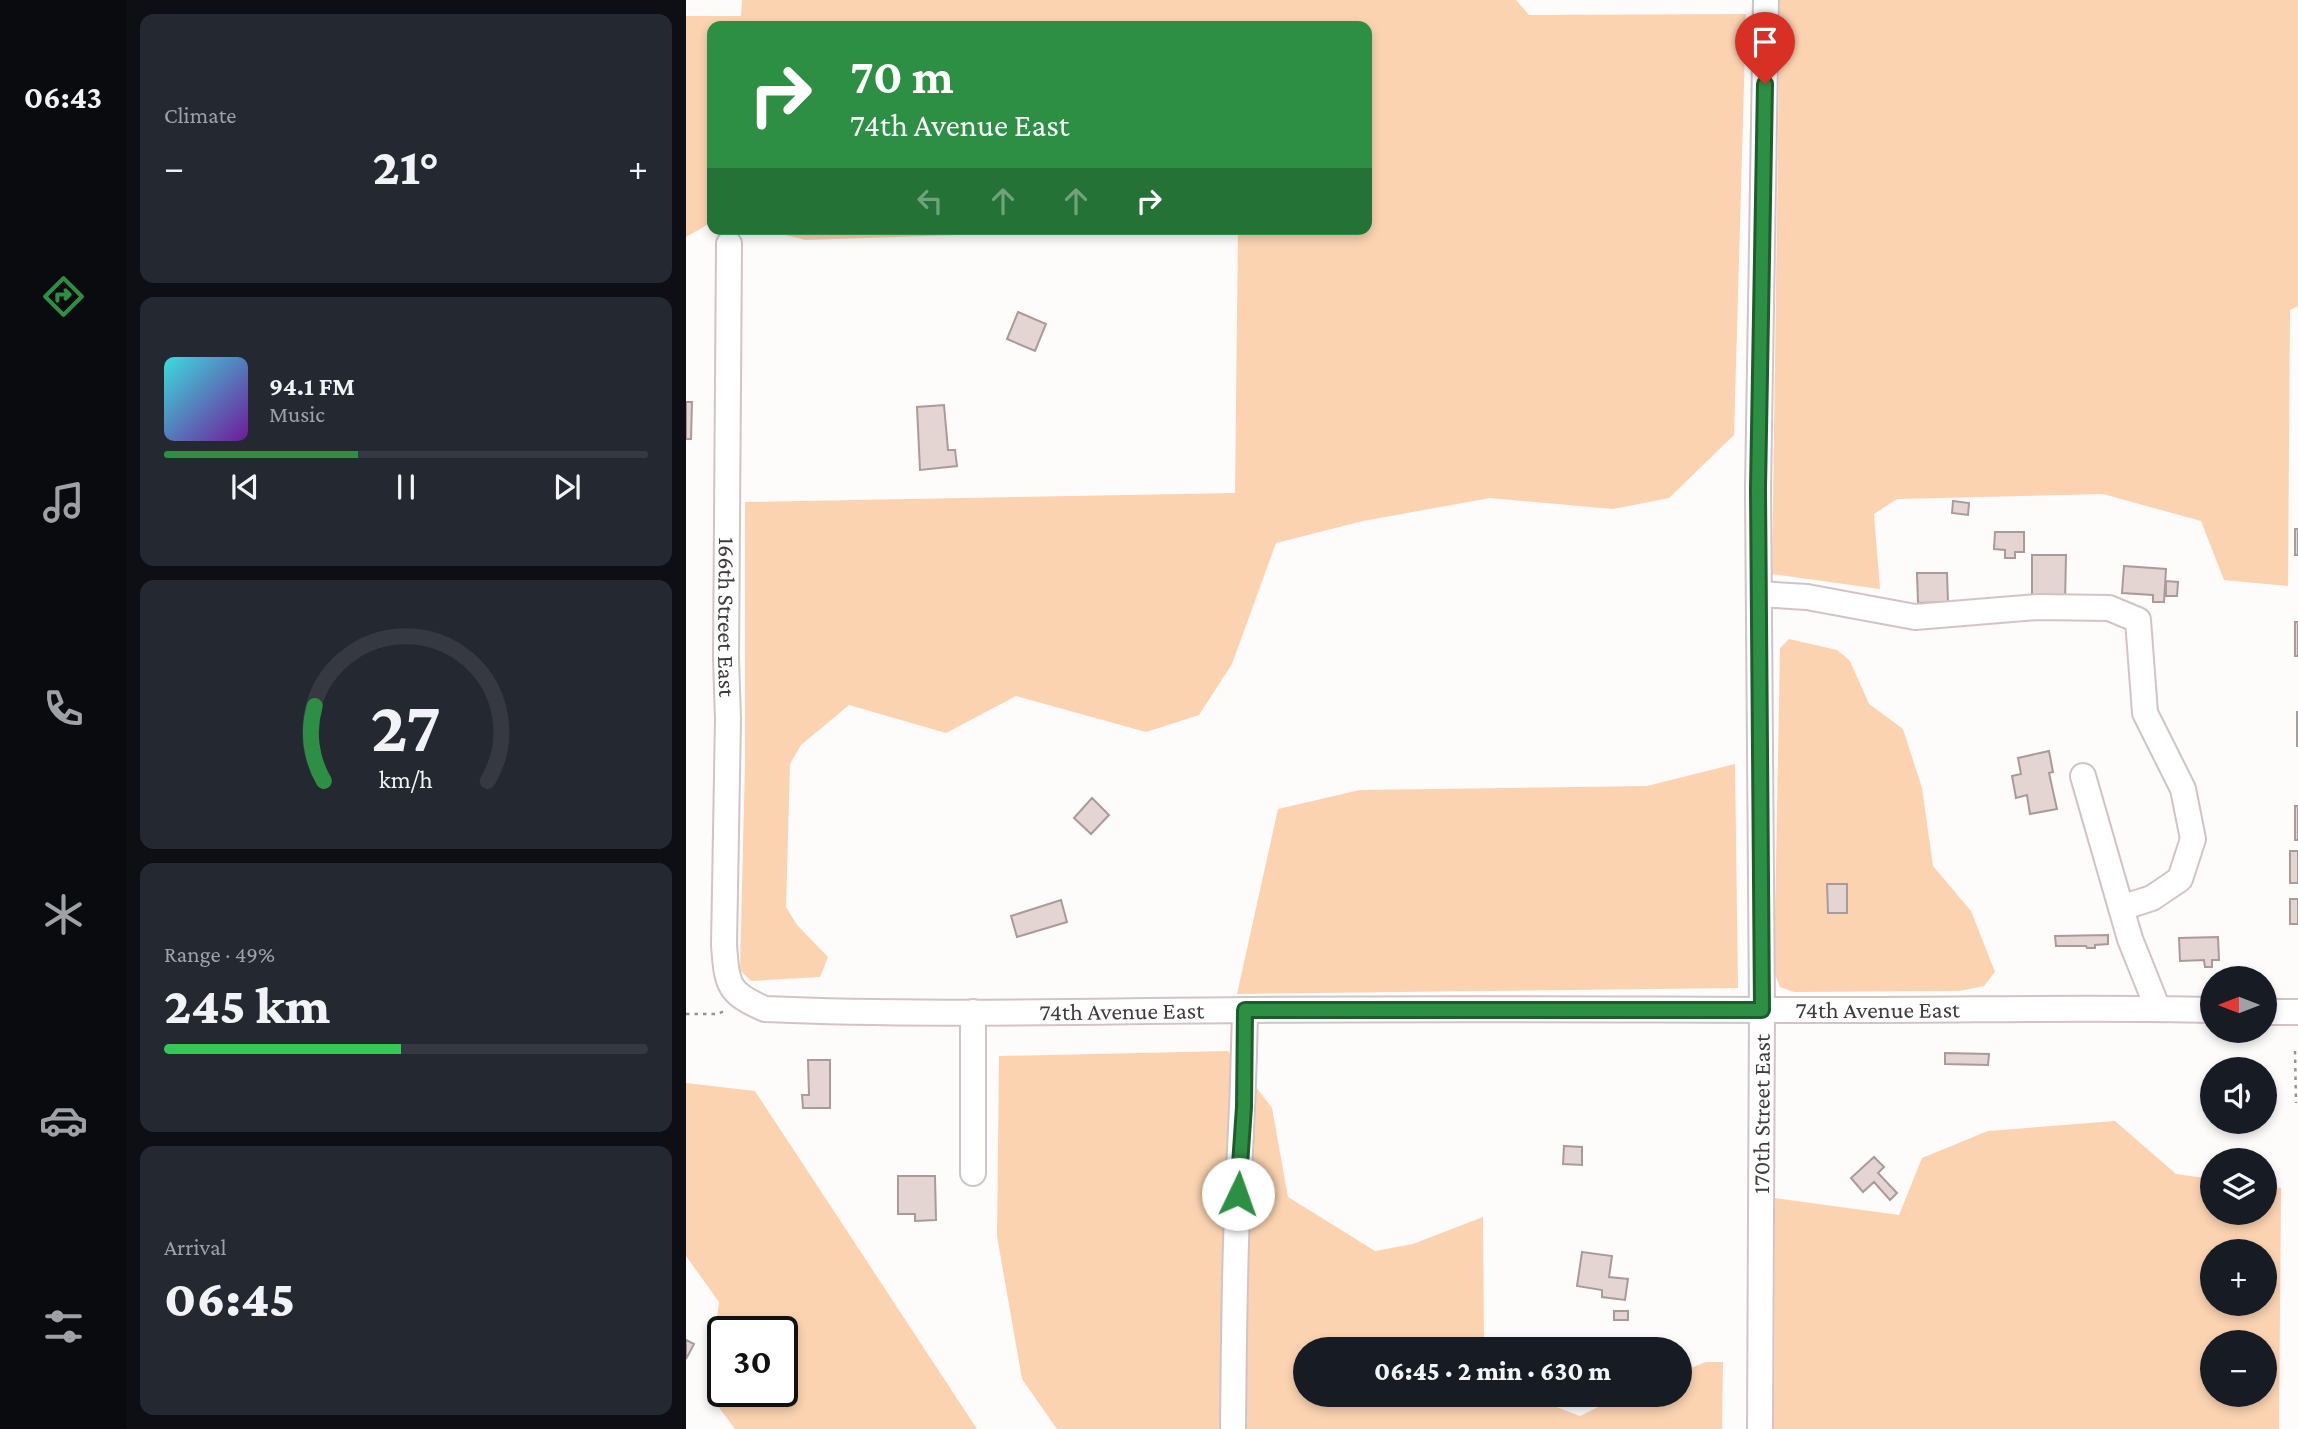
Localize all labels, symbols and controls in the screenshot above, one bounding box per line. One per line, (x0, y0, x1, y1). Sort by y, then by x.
pin (1735, 12.0, 1795, 84)
icon: arrive (1746, 23, 1784, 61)
icon: right (735, 49, 826, 140)
text: 70 m (850, 49, 954, 104)
text: 06:43 (24, 79, 102, 115)
text: Climate (164, 102, 236, 128)
text: 74th Avenue East (850, 107, 1069, 143)
text: 21° (373, 137, 439, 195)
text: − (164, 146, 184, 188)
text: + (628, 146, 648, 188)
icon: left (911, 182, 949, 220)
icon: ahead (984, 182, 1022, 220)
icon: ahead (1057, 182, 1095, 220)
icon: right (1130, 182, 1168, 220)
icon: directions (39, 272, 88, 321)
text: 94.1 FM (269, 372, 355, 401)
text: Music (269, 401, 325, 427)
icon: previous (226, 468, 264, 506)
icon: pause (387, 468, 425, 506)
icon: next (548, 468, 586, 506)
icon: music (39, 478, 88, 527)
street label: 166th Street East (713, 537, 741, 698)
icon: phone (39, 684, 88, 733)
text: 27 (371, 686, 441, 767)
text: km/h (379, 765, 433, 792)
icon: climate (39, 890, 88, 939)
text: Range · 49% (164, 941, 275, 967)
north arrow (2200, 966, 2277, 1043)
map controls (2200, 966, 2277, 1407)
text: 245 km (164, 976, 330, 1034)
street label: 74th Avenue East (1795, 995, 1961, 1023)
street label: 74th Avenue East (1039, 996, 1205, 1025)
street label: 170th Street East (1747, 1033, 1775, 1194)
button: sound (2200, 1057, 2277, 1134)
icon: car (39, 1096, 88, 1145)
button: layers (2200, 1148, 2277, 1225)
position arrow (1201, 1157, 1275, 1231)
text: Arrival (164, 1234, 227, 1260)
button: + (2200, 1239, 2277, 1316)
text: 06:45 (164, 1269, 295, 1327)
icon: filters (39, 1302, 88, 1351)
speed limit sign: 30 (707, 1316, 798, 1407)
button: − (2200, 1330, 2277, 1407)
text: 06:45 · 2 min · 630 m (1374, 1357, 1611, 1386)

